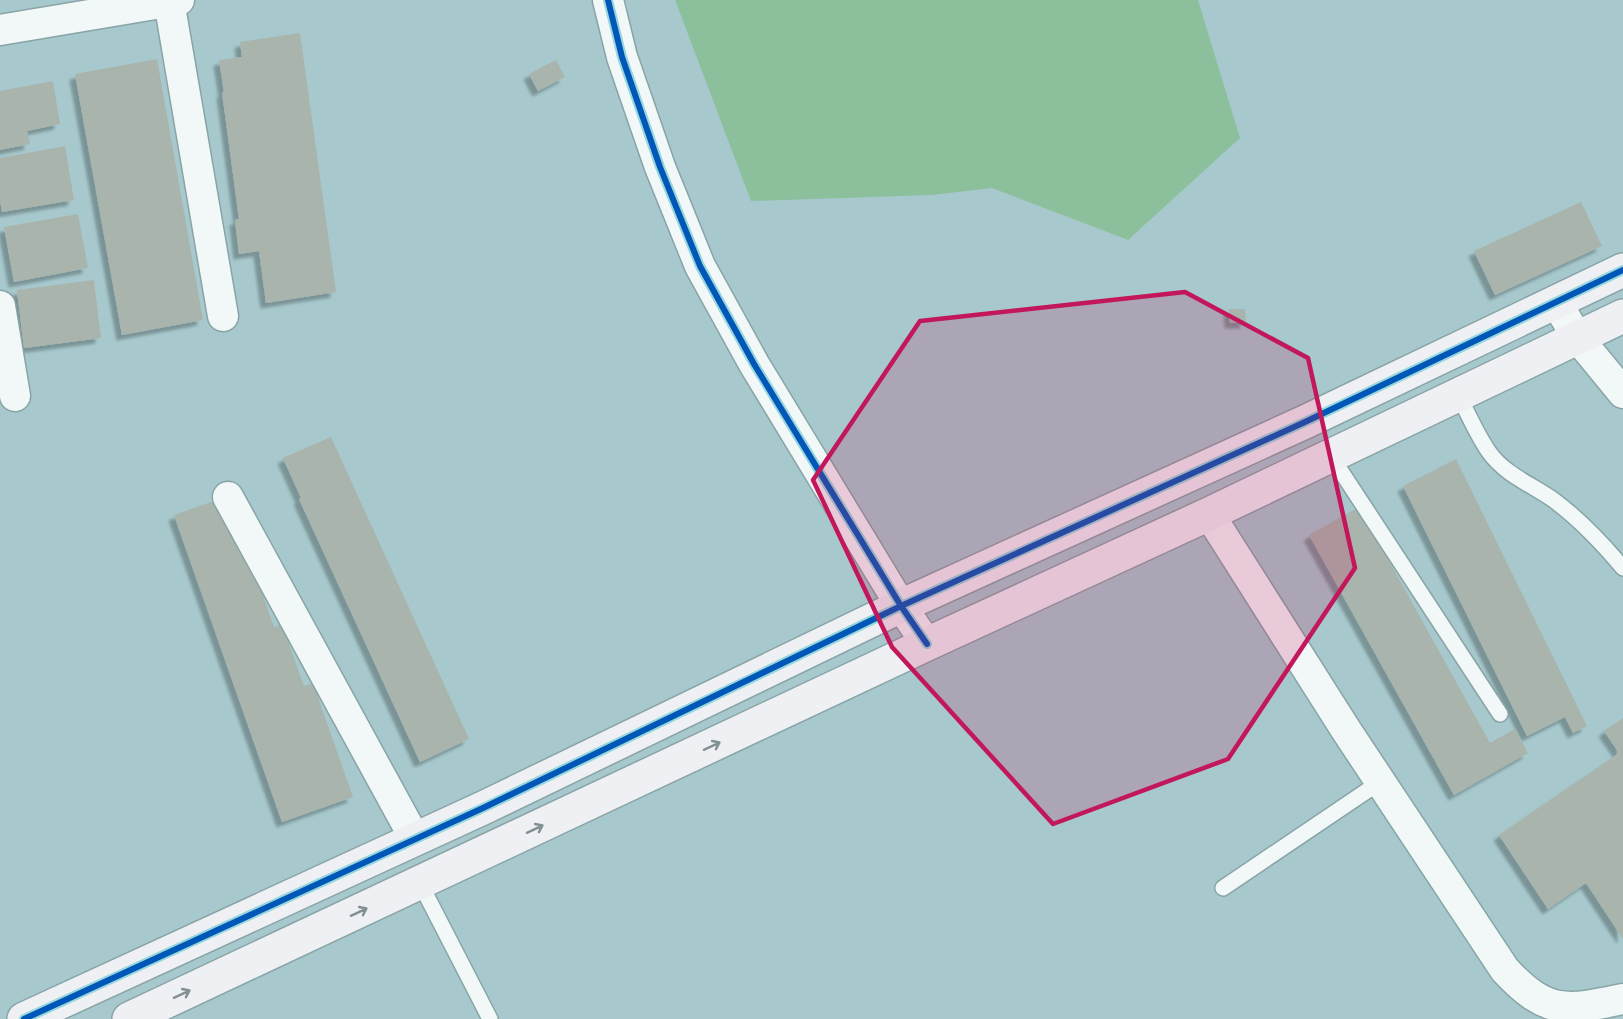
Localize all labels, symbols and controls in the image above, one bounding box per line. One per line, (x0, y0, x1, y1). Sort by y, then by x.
one-way arrow (702, 740, 720, 752)
one-way arrow (526, 823, 544, 835)
one-way arrow (349, 905, 367, 917)
one-way arrow (173, 988, 191, 1000)

